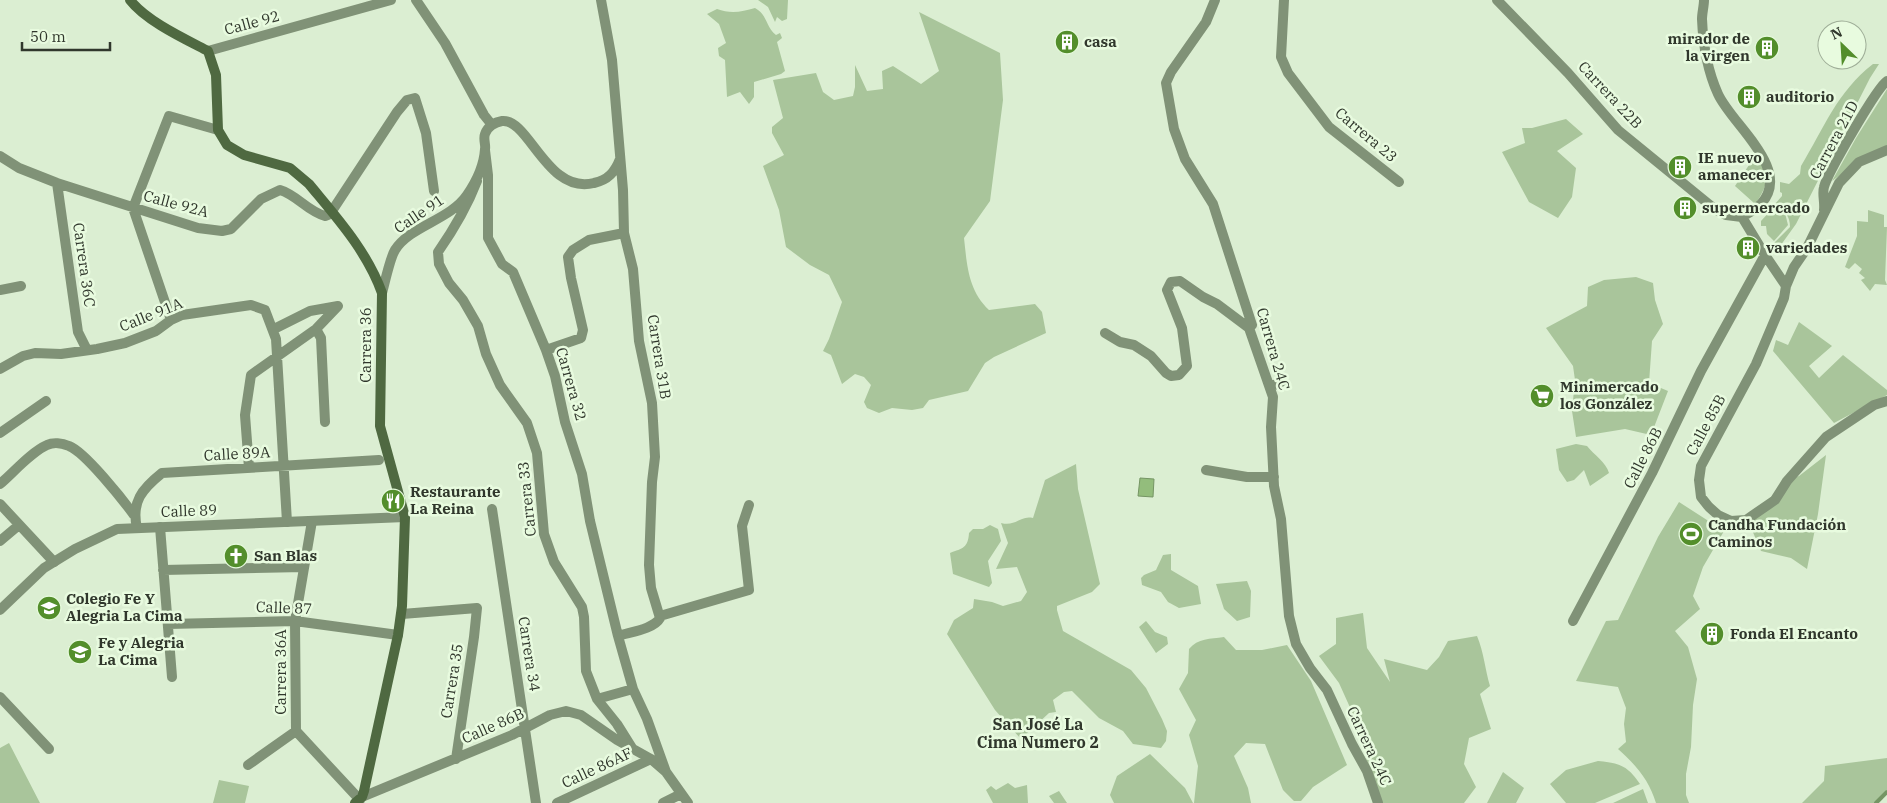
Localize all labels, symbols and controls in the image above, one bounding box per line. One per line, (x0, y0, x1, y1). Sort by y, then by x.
street label: Calle 92 (222, 6, 282, 39)
scale bar (22, 20, 110, 52)
north arrow (1817, 20, 1867, 70)
text: N (1828, 23, 1845, 44)
text: 50 m (30, 27, 66, 46)
building icon: casa (1054, 29, 1080, 55)
place label: mirador de la virgen (1667, 29, 1750, 65)
place label: casa (1084, 32, 1117, 51)
building icon: mirador de la virgen (1754, 35, 1780, 61)
street label: Carrera 22B (1574, 57, 1646, 132)
building icon: auditorio (1736, 84, 1762, 110)
place label: auditorio (1766, 87, 1835, 106)
street label: Carrera 21D (1805, 97, 1862, 182)
street label: Carrera 23 (1331, 103, 1401, 166)
place label: IE nuevo amanecer (1698, 148, 1773, 184)
building icon: IE nuevo amanecer (1667, 154, 1693, 180)
street label: Calle 92A (142, 186, 211, 221)
street label: Calle 91 (390, 190, 447, 237)
building icon: supermercado (1672, 195, 1698, 221)
place label: supermercado (1702, 198, 1810, 217)
street label: Carrera 36C (69, 221, 100, 308)
building icon: variedades (1735, 235, 1761, 261)
place label: variedades (1766, 238, 1847, 257)
street label: Calle 91A (116, 293, 186, 336)
street label: Carrera 24C (1253, 305, 1294, 392)
street label: Carrera 36 (356, 307, 375, 383)
street label: Carrera 31B (643, 313, 676, 401)
street label: Carrera 32 (552, 345, 591, 423)
place label: Minimercado los González (1560, 377, 1659, 413)
supermarket icon: Minimercado los González (1529, 383, 1555, 409)
street label: Calle 85B (1682, 391, 1730, 459)
street label: Calle 86B (1619, 424, 1666, 492)
street label: Calle 89A (203, 442, 271, 465)
street label: Carrera 33 (513, 461, 540, 538)
place label: Restaurante La Reina (410, 482, 501, 518)
restaurant icon: Restaurante La Reina (380, 488, 406, 514)
street label: Calle 89 (161, 500, 217, 521)
place label: Candha Fundación Caminos (1708, 515, 1846, 551)
sports icon: Candha Fundación Caminos (1678, 521, 1704, 547)
church icon: San Blas (223, 543, 249, 569)
place label: San Blas (254, 546, 317, 565)
place label: Colegio Fe Y Alegria La Cima (66, 589, 183, 625)
school or university icon: Colegio Fe Y Alegria La Cima (36, 595, 62, 621)
street label: Calle 87 (256, 597, 312, 618)
street label: Carrera 34 (514, 615, 545, 693)
building icon: Fonda El Encanto (1699, 621, 1725, 647)
place label: Fonda El Encanto (1730, 624, 1858, 643)
street label: Carrera 36A (271, 628, 290, 715)
place label: Fe y Alegria La Cima (98, 633, 185, 669)
school or university icon: Fe y Alegria La Cima (67, 639, 93, 665)
street label: Carrera 35 (436, 642, 467, 720)
street label: Calle 86B (459, 703, 527, 748)
street label: Carrera 24C (1343, 703, 1396, 788)
district label: San José La Cima Numero 2 (977, 714, 1099, 752)
street label: Calle 86AF (558, 743, 635, 792)

